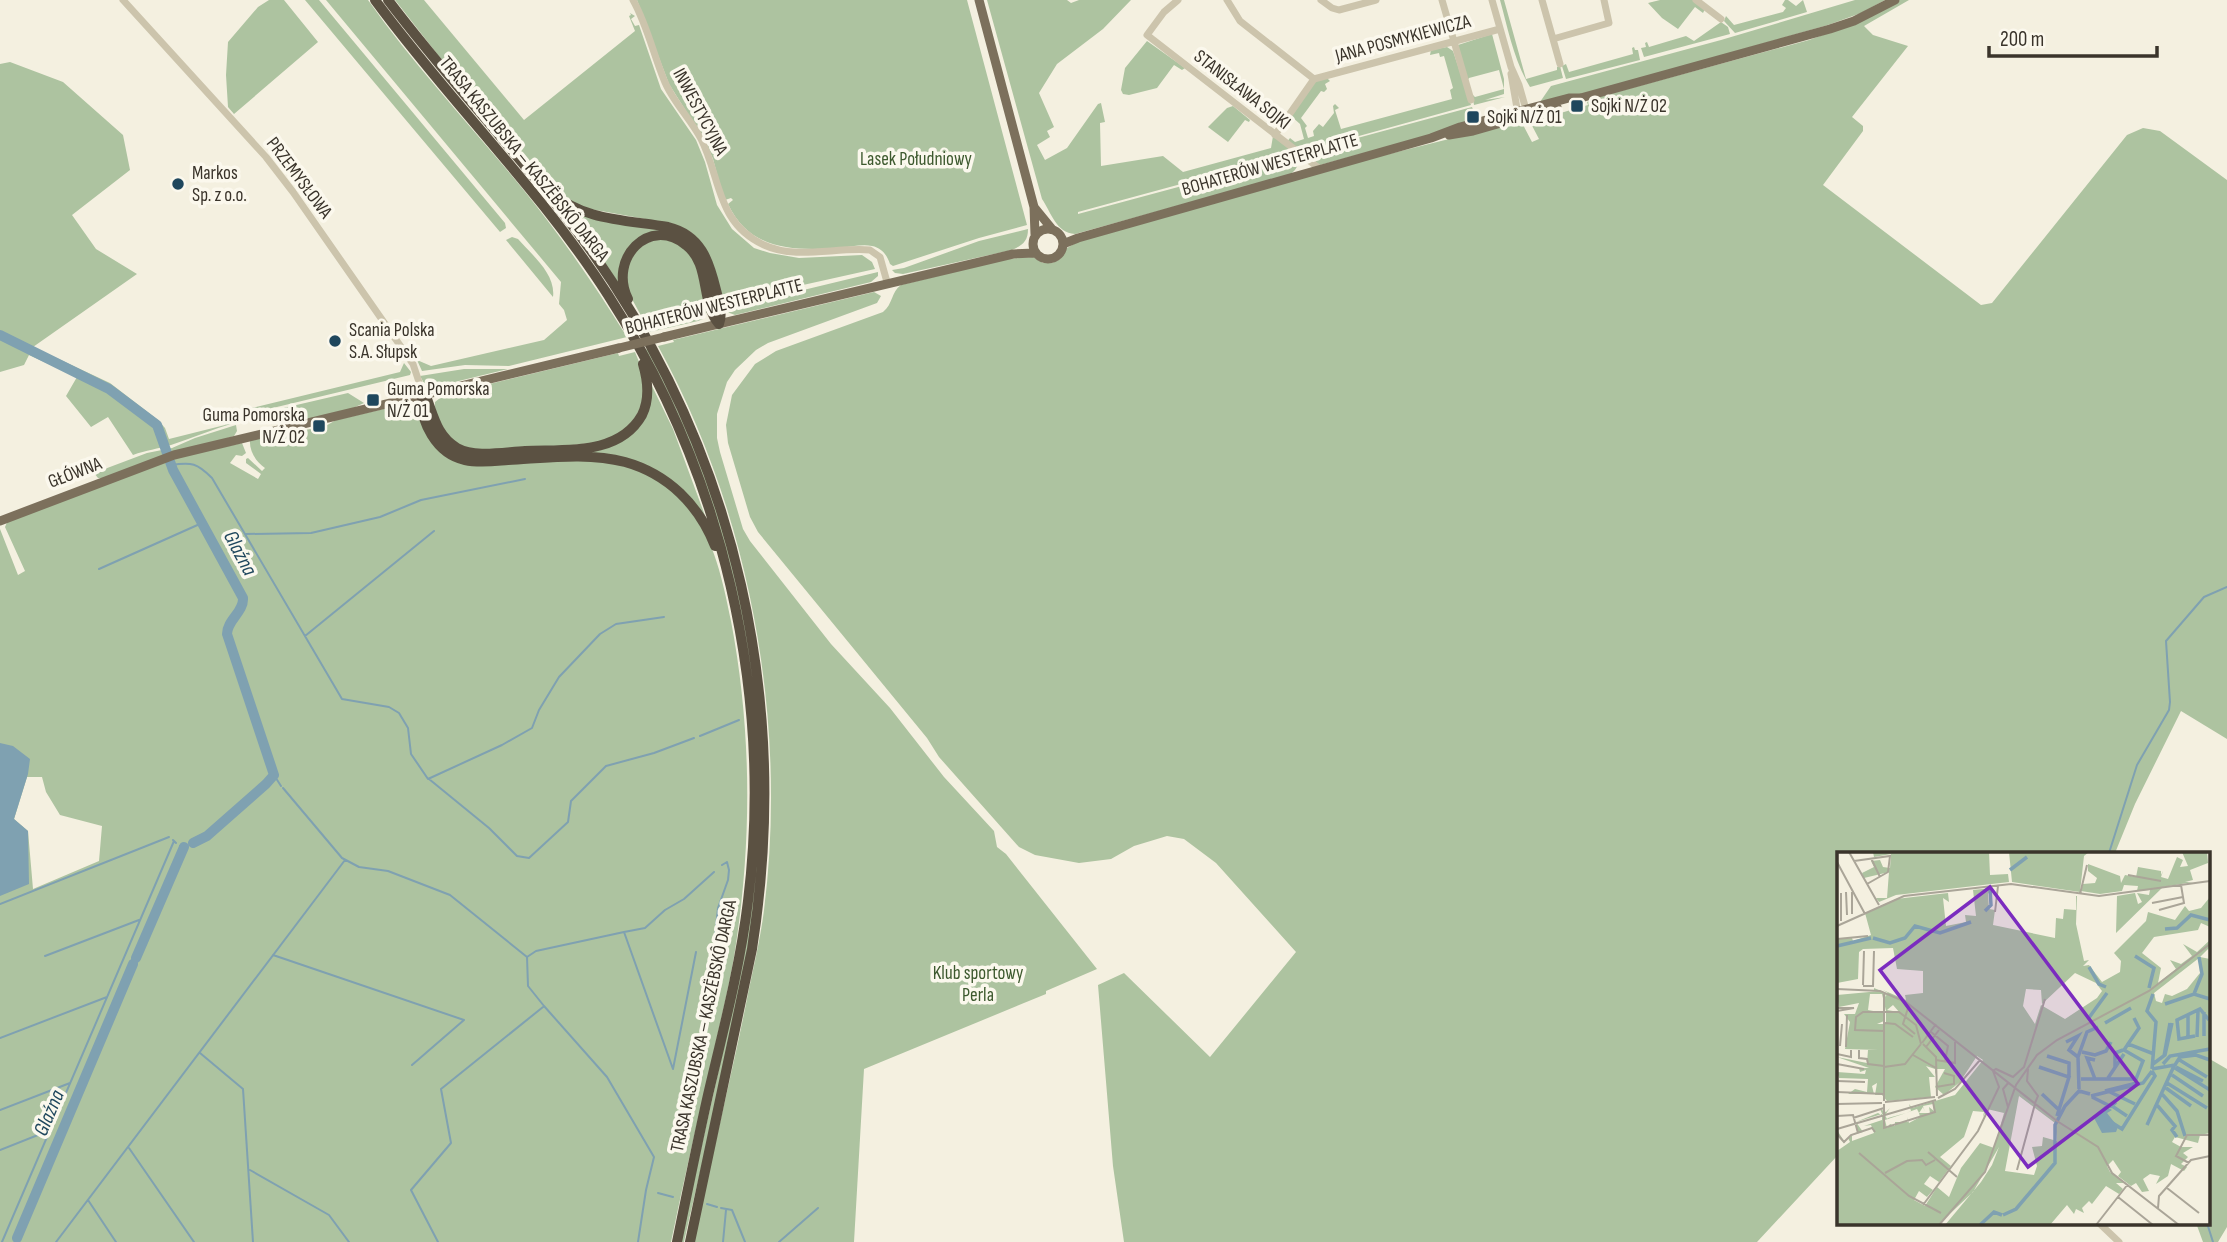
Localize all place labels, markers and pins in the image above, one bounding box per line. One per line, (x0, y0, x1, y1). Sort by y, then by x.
place label: Sojki N/Ż 02 (1591, 95, 1667, 118)
marker: Sojki N/Ż 02 (1569, 98, 1585, 114)
place label: Sojki N/Ż 01 (1487, 106, 1562, 129)
marker: Sojki N/Ż 01 (1465, 109, 1481, 125)
place label: Markos Sp. z o.o. (192, 162, 247, 207)
marker: Markos Sp. z o.o. (170, 176, 186, 192)
place label: Scania Polska S.A. Słupsk (349, 319, 435, 364)
marker: Scania Polska S.A. Słupsk (327, 333, 343, 349)
place label: Guma Pomorska N/Ż 01 (387, 378, 490, 423)
marker: Guma Pomorska N/Ż 01 (365, 392, 381, 408)
place label: Guma Pomorska N/Ż 02 (202, 404, 305, 449)
marker: Guma Pomorska N/Ż 02 (311, 418, 327, 434)

